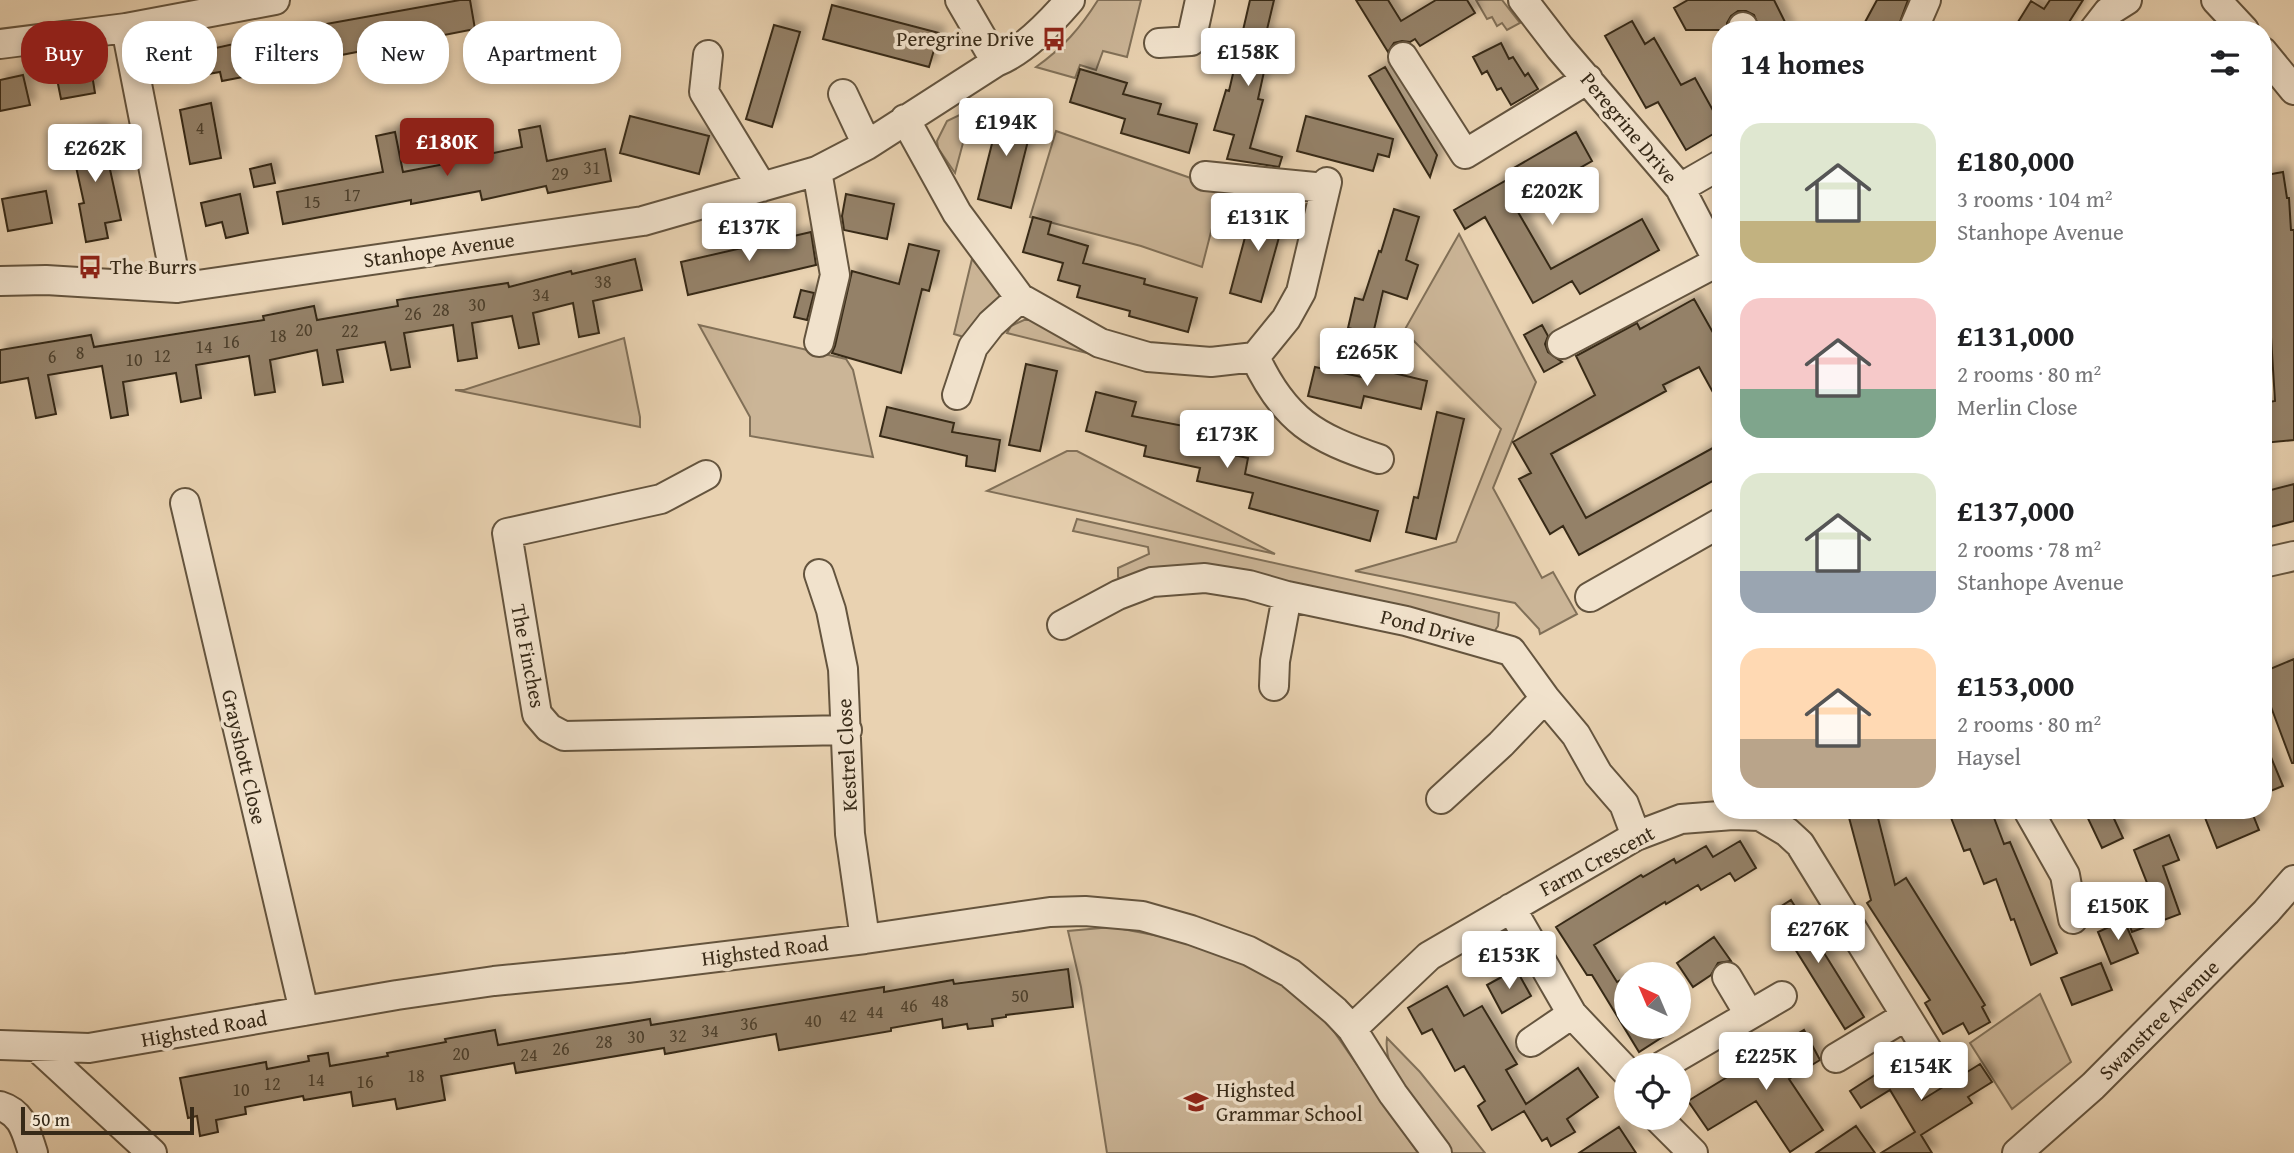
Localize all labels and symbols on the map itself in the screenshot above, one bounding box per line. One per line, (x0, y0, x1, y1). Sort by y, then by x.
place label: Peregrine Drive (896, 23, 1034, 54)
bus stop icon: Peregrine Drive (1040, 25, 1068, 53)
pin: £158K (1199, 28, 1297, 88)
street label: Peregrine Drive (1573, 65, 1686, 190)
pin: £194K (957, 99, 1055, 158)
house number: 4 (196, 114, 204, 141)
pin: £180K (398, 118, 496, 178)
pin: £262K (46, 124, 144, 184)
house number: 31 (583, 154, 601, 181)
house number: 29 (551, 160, 569, 187)
pin: £202K (1503, 168, 1601, 227)
house number: 17 (343, 181, 361, 208)
house number: 15 (303, 188, 321, 215)
pin: £131K (1209, 194, 1307, 253)
pin: £137K (700, 204, 798, 263)
street label: Stanhope Avenue (361, 224, 517, 275)
place label: The Burrs (110, 251, 197, 282)
bus stop icon: The Burrs (76, 253, 104, 281)
house number: 38 (594, 268, 612, 295)
house number: 34 (532, 281, 550, 308)
house number: 30 (468, 291, 486, 318)
house number: 28 (432, 296, 450, 323)
house number: 26 (404, 300, 422, 327)
house number: 20 (295, 316, 313, 343)
house number: 22 (341, 317, 359, 344)
house number: 18 (269, 322, 287, 349)
house number: 16 (222, 328, 240, 355)
pin: £265K (1318, 328, 1416, 388)
house number: 14 (195, 333, 213, 360)
house number: 8 (76, 339, 84, 366)
house number: 12 (153, 342, 171, 369)
house number: 6 (48, 343, 56, 370)
house number: 10 (125, 346, 143, 373)
pin: £173K (1178, 410, 1276, 470)
street label: The Finches (503, 601, 554, 710)
street label: Pond Drive (1377, 601, 1479, 654)
street label: Grayshott Close (214, 686, 275, 828)
street label: Kestrel Close (828, 698, 865, 812)
street label: Farm Crescent (1534, 817, 1660, 904)
pin: £150K (2069, 883, 2167, 942)
pin: £276K (1769, 906, 1867, 965)
street label: Highsted Road (700, 927, 831, 974)
pin: £153K (1460, 932, 1558, 991)
street label: Swanstree Avenue (2091, 952, 2226, 1087)
north arrow (1614, 962, 1690, 1040)
house number: 50 (1011, 982, 1029, 1009)
house number: 48 (931, 987, 949, 1014)
house number: 46 (900, 992, 918, 1019)
house number: 44 (866, 998, 884, 1025)
street label: Highsted Road (138, 1002, 270, 1055)
house number: 42 (839, 1002, 857, 1029)
house number: 40 (804, 1007, 822, 1034)
house number: 36 (740, 1010, 758, 1037)
house number: 34 (701, 1017, 719, 1044)
house number: 32 (669, 1022, 687, 1049)
house number: 30 (627, 1023, 645, 1050)
house number: 28 (595, 1028, 613, 1055)
pin: £225K (1717, 1032, 1815, 1092)
house number: 26 (552, 1035, 570, 1062)
house number: 20 (452, 1040, 470, 1067)
house number: 24 (520, 1041, 538, 1068)
pin: £154K (1872, 1042, 1970, 1102)
house number: 18 (407, 1062, 425, 1089)
house number: 14 (307, 1066, 325, 1093)
house number: 16 (356, 1068, 374, 1095)
house number: 12 (263, 1070, 281, 1097)
place label: Highsted Grammar School (1216, 1074, 1363, 1129)
house number: 10 (232, 1076, 250, 1103)
school or university icon: Highsted Grammar School (1182, 1088, 1210, 1116)
scale bar (21, 1104, 194, 1136)

